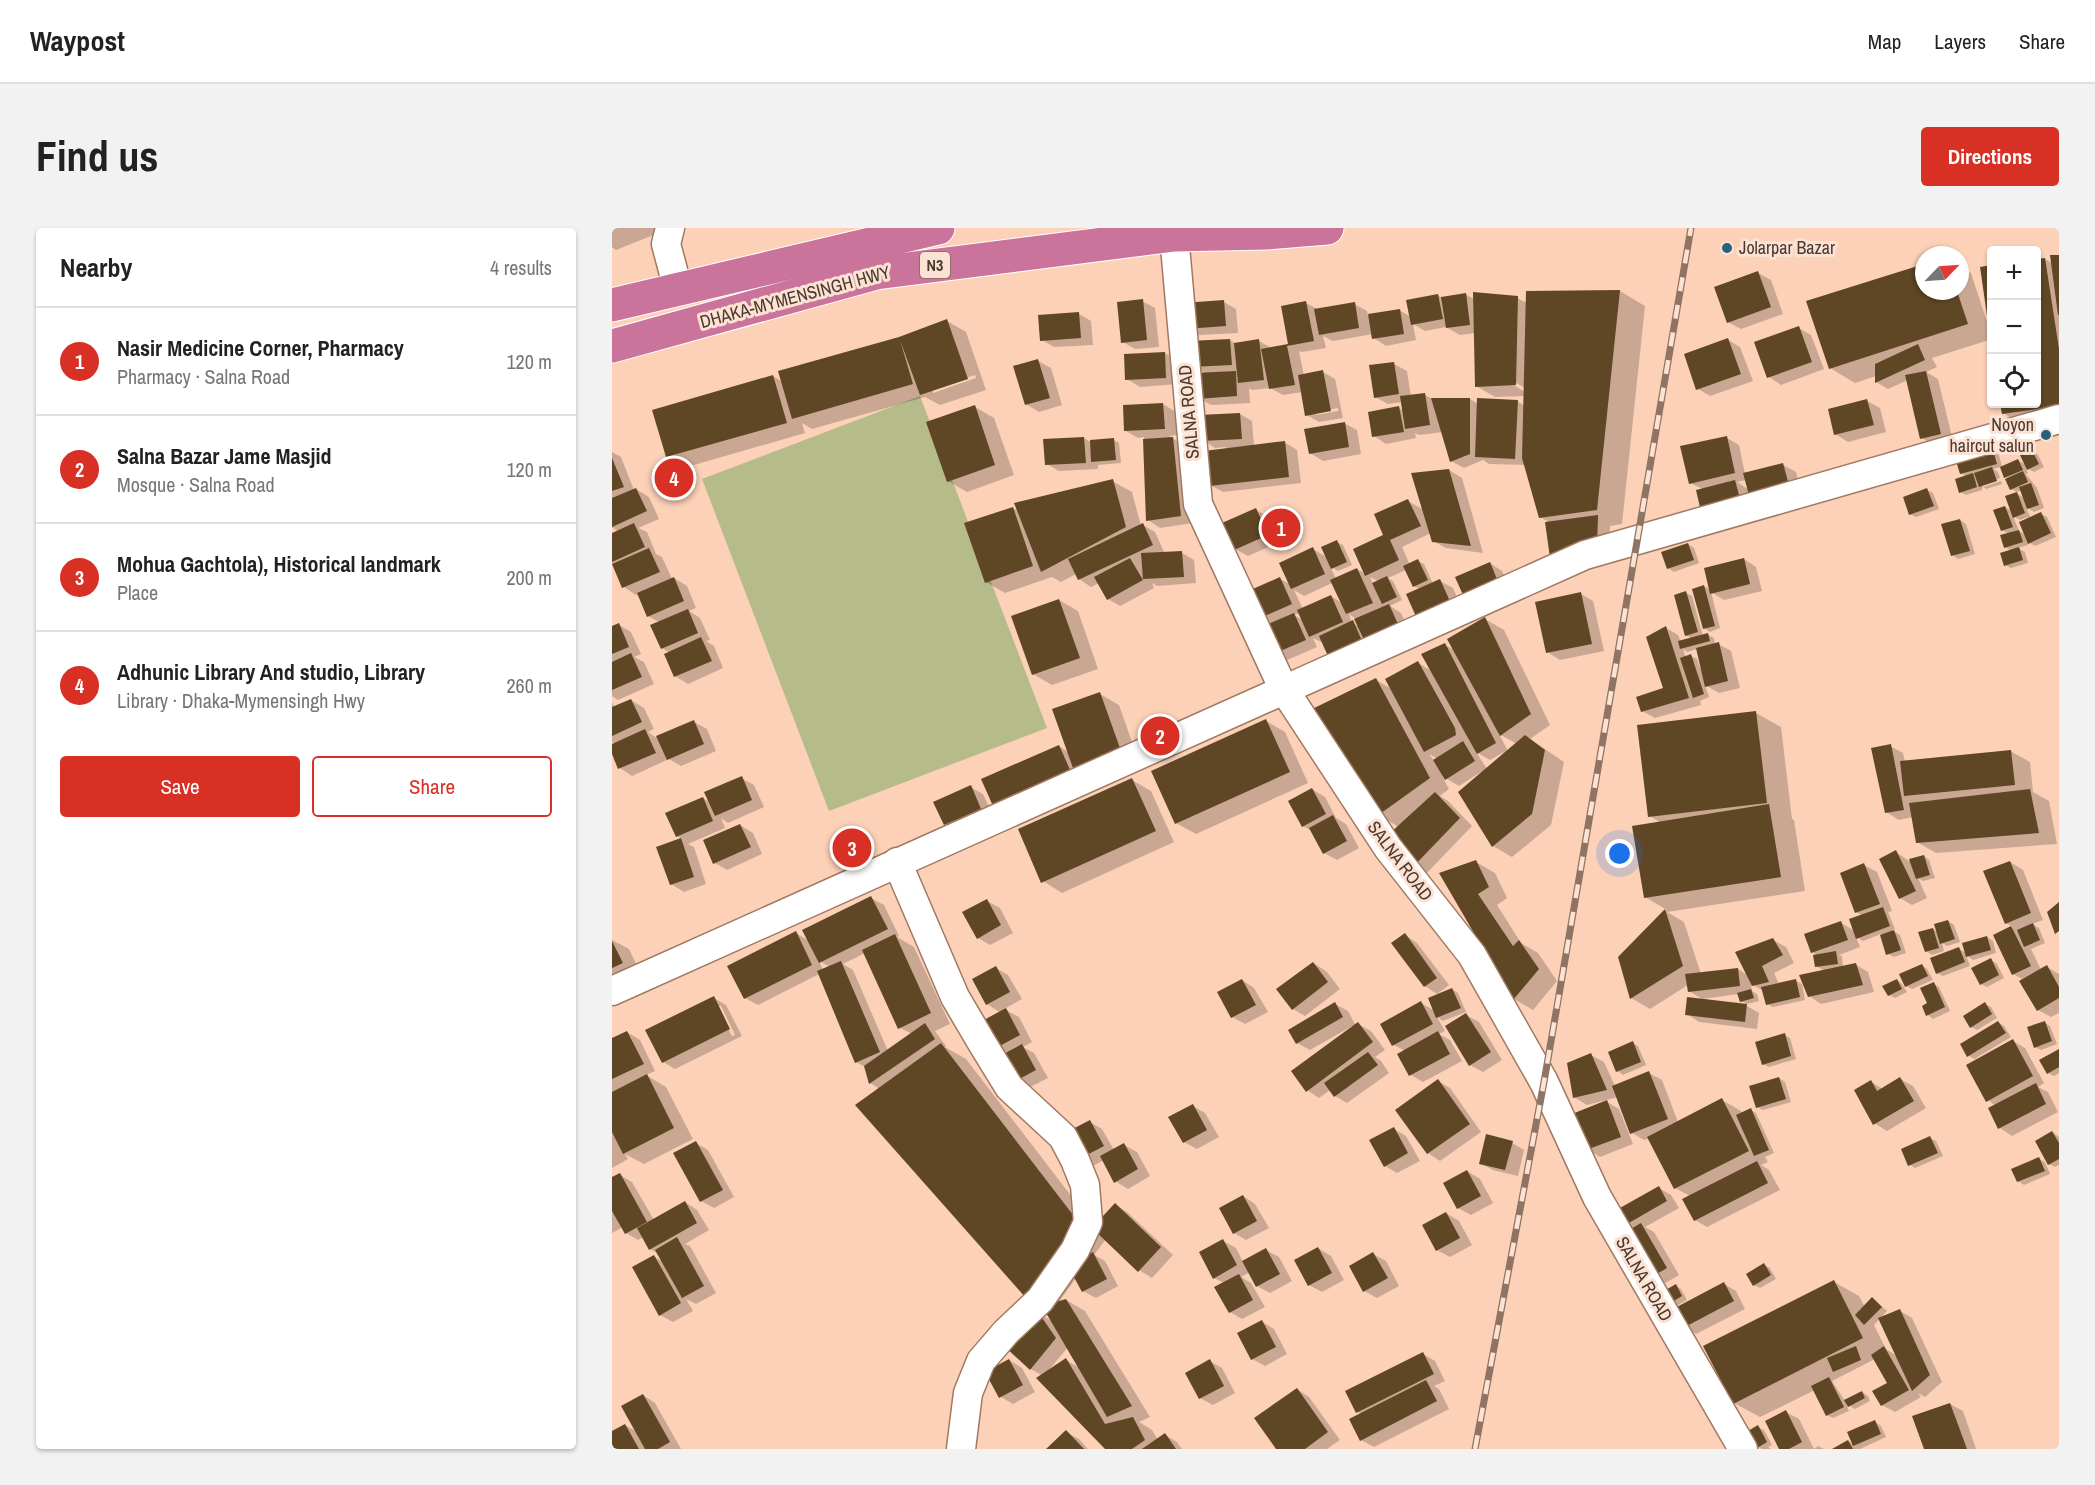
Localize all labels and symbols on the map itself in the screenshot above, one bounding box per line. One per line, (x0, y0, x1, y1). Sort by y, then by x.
place label: Jolarpar Bazar (1739, 235, 1835, 260)
marker: Jolarpar Bazar (1720, 241, 1734, 255)
north arrow (1915, 246, 1969, 300)
road number: N3 (920, 252, 950, 278)
street label: DHAKA-MYMENSINGH HWY (697, 259, 893, 334)
street label: SALNA ROAD (1172, 364, 1205, 460)
place label: Noyon haircut salun (1949, 412, 2034, 458)
marker: Noyon haircut salun (2039, 428, 2053, 442)
pin: 4 (654, 456, 694, 500)
pin: 1 (1262, 506, 1300, 550)
pin: 2 (1140, 714, 1180, 758)
street label: SALNA ROAD (1362, 816, 1439, 906)
pin: 3 (832, 826, 872, 870)
your location (1605, 839, 1634, 868)
street label: SALNA ROAD (1610, 1232, 1679, 1326)

